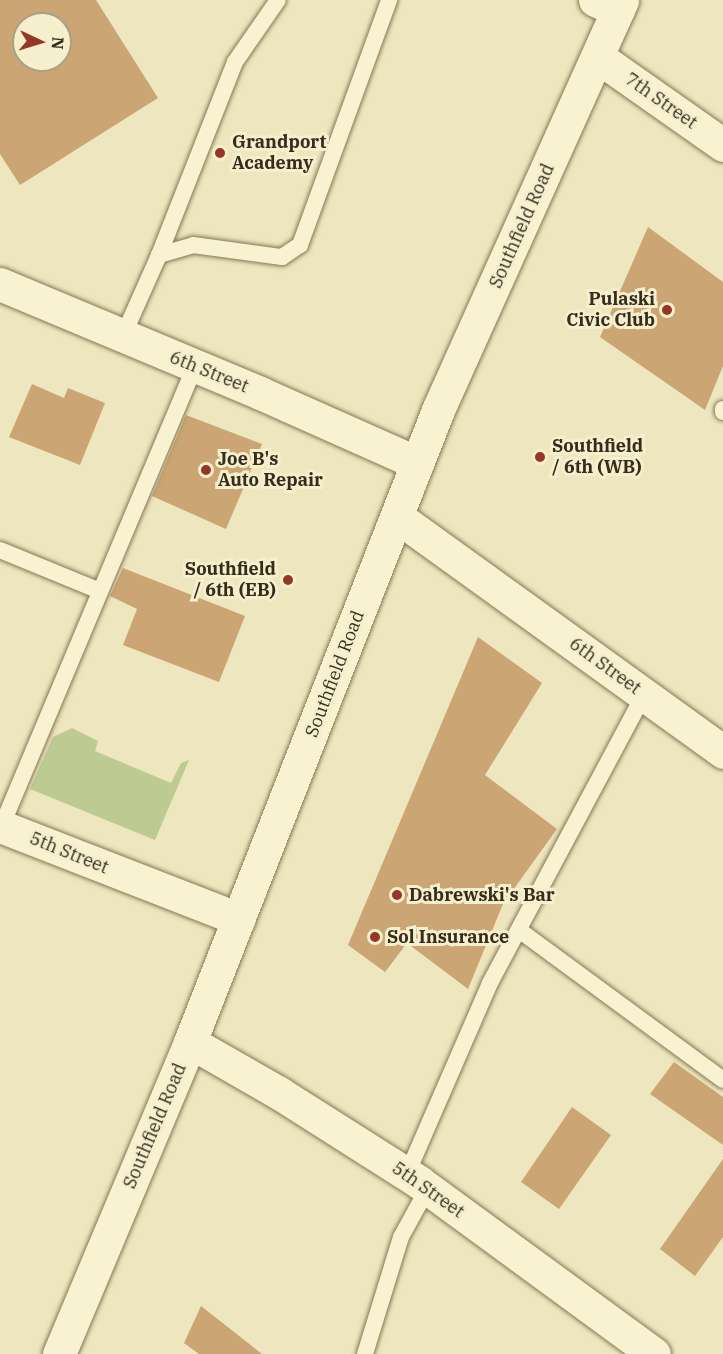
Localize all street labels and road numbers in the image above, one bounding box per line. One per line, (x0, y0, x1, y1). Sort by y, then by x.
street label: 7th Street (621, 68, 701, 134)
street label: Southfield Road (485, 160, 559, 292)
street label: 6th Street (166, 346, 252, 398)
street label: Southfield Road (301, 608, 369, 740)
street label: 6th Street (565, 633, 645, 699)
street label: 5th Street (26, 827, 112, 879)
street label: Southfield Road (119, 1060, 191, 1192)
street label: 5th Street (388, 1157, 468, 1223)

